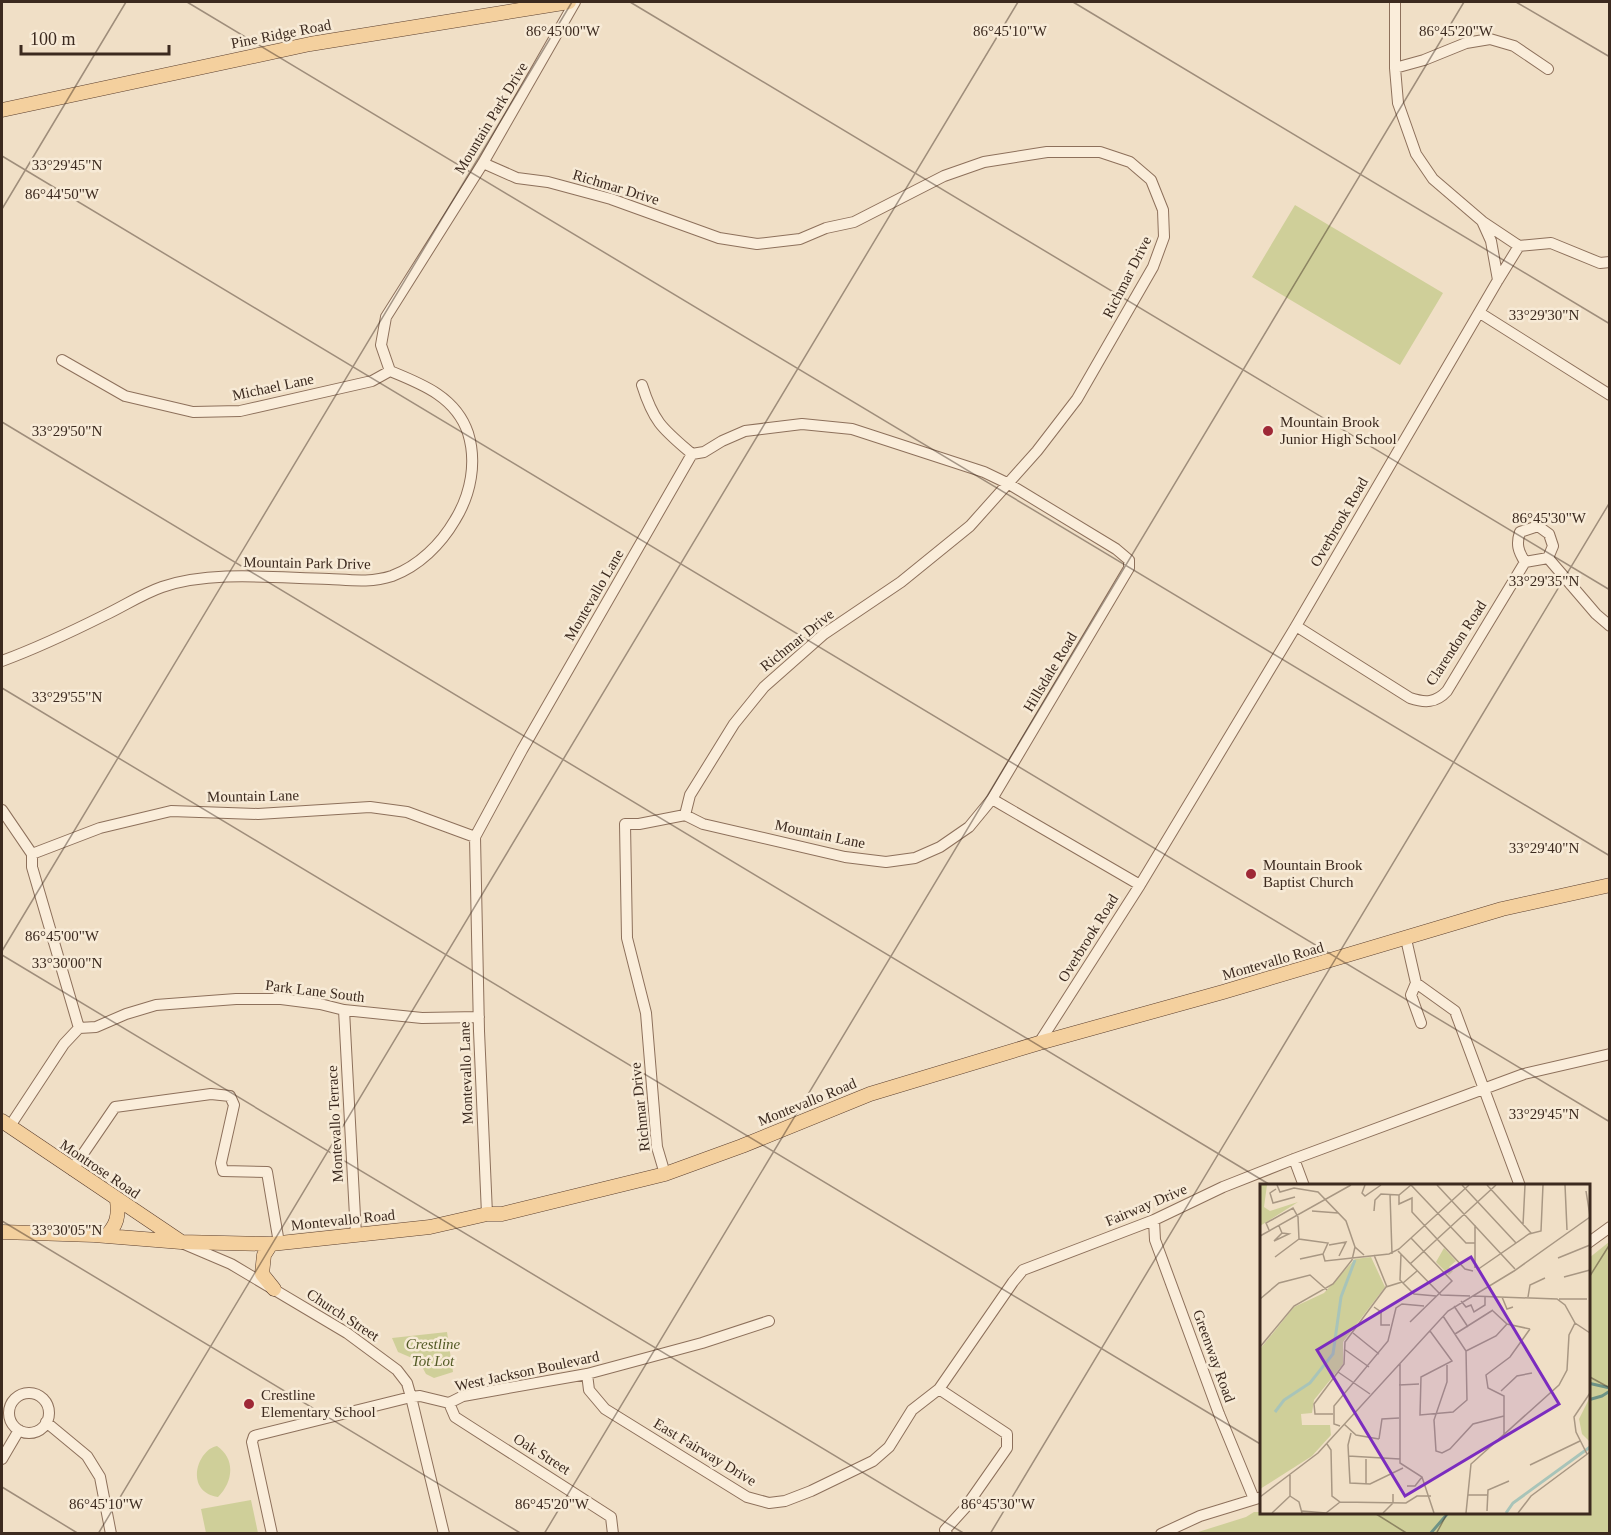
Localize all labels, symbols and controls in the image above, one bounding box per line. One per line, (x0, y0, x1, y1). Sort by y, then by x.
street label: Pine Ridge Road (230, 16, 333, 52)
scale bar (21, 18, 170, 56)
text: 86°45'00"W (526, 23, 601, 39)
text: 86°45'10"W (973, 23, 1048, 39)
text: 86°45'20"W (1419, 23, 1494, 39)
text: 100 m (30, 29, 76, 49)
street label: Mountain Park Drive (451, 59, 531, 177)
text: 33°29'45"N (32, 157, 102, 173)
street label: Richmar Drive (571, 166, 661, 208)
text: 86°44'50"W (25, 186, 100, 202)
street label: Richmar Drive (1100, 233, 1155, 321)
text: 33°29'30"N (1509, 307, 1579, 323)
street label: Michael Lane (231, 370, 316, 403)
place label: Mountain Brook Junior High School (1280, 414, 1397, 447)
text: 33°29'50"N (32, 423, 102, 439)
marker: Mountain Brook Junior High School (1261, 424, 1275, 438)
street label: Overbrook Road (1307, 474, 1371, 569)
text: 86°45'30"W (1512, 510, 1587, 526)
street label: Montevallo Lane (561, 546, 627, 644)
street label: Mountain Park Drive (243, 554, 371, 572)
text: 33°29'35"N (1509, 573, 1579, 589)
street label: Clarendon Road (1423, 597, 1490, 688)
street label: Richmar Drive (757, 605, 837, 674)
street label: Hillsdale Road (1020, 629, 1080, 715)
text: 33°29'55"N (32, 689, 102, 705)
street label: Mountain Lane (207, 787, 300, 805)
street label: Mountain Lane (773, 817, 867, 851)
text: 33°29'40"N (1509, 840, 1579, 856)
place label: Mountain Brook Baptist Church (1263, 857, 1363, 890)
marker: Mountain Brook Baptist Church (1244, 867, 1258, 881)
street label: Overbrook Road (1055, 891, 1122, 985)
text: 86°45'00"W (25, 928, 100, 944)
street label: Montevallo Road (1221, 939, 1326, 983)
text: 33°30'00"N (32, 955, 102, 971)
street label: Park Lane South (264, 977, 366, 1005)
street label: Montevallo Lane (456, 1021, 476, 1125)
street label: Richmar Drive (627, 1061, 653, 1152)
street label: Montevallo Terrace (324, 1065, 346, 1183)
street label: Montevallo Road (756, 1075, 859, 1129)
text: 33°29'45"N (1509, 1106, 1579, 1122)
street label: Montrose Road (57, 1136, 143, 1202)
street label: Fairway Drive (1103, 1180, 1190, 1229)
inset map (1260, 1184, 1590, 1514)
street label: Montevallo Road (290, 1207, 396, 1233)
text: 33°30'05"N (32, 1222, 102, 1238)
street label: Church Street (304, 1286, 383, 1345)
street label: Greenway Road (1190, 1308, 1238, 1405)
park label: Crestline Tot Lot (406, 1336, 461, 1369)
street label: West Jackson Boulevard (453, 1348, 601, 1394)
place label: Crestline Elementary School (261, 1387, 376, 1420)
marker: Crestline Elementary School (242, 1397, 256, 1411)
street label: East Fairway Drive (651, 1415, 759, 1489)
street label: Oak Street (511, 1430, 574, 1478)
text: 86°45'10"W (69, 1496, 144, 1512)
text: 86°45'20"W (515, 1496, 590, 1512)
text: 86°45'30"W (961, 1496, 1036, 1512)

